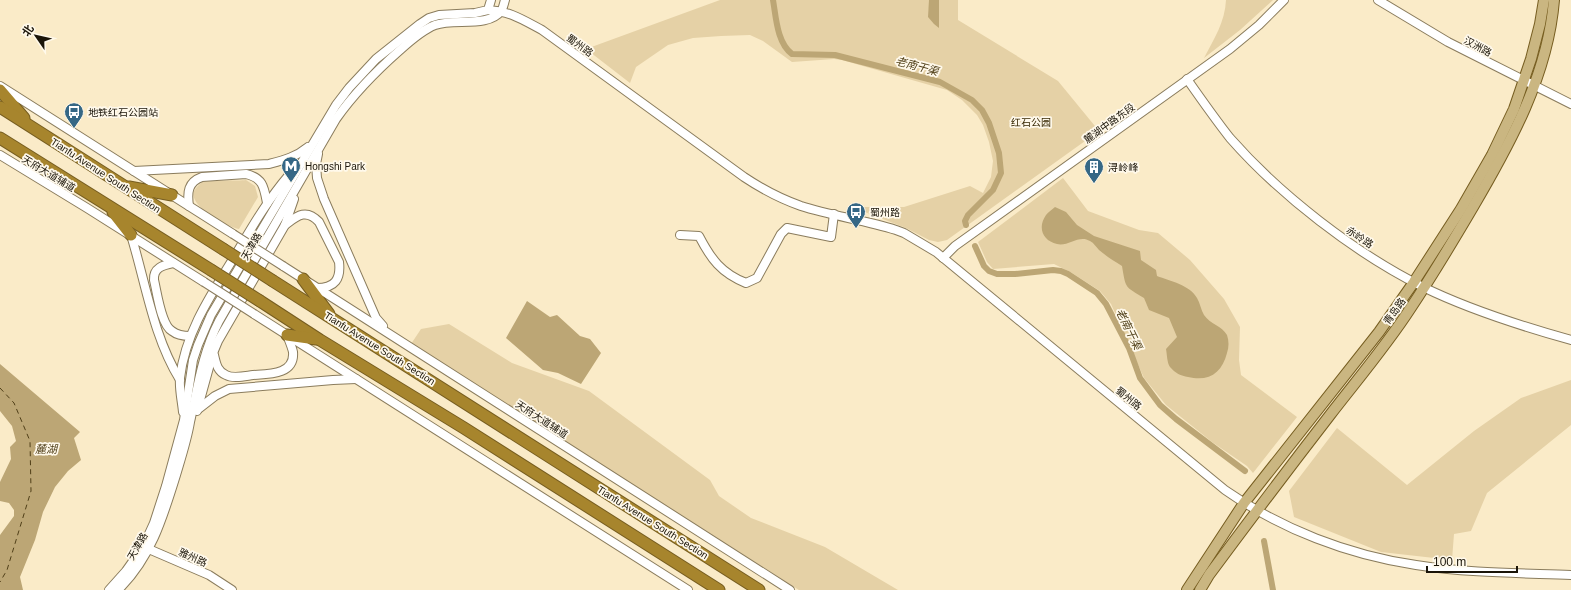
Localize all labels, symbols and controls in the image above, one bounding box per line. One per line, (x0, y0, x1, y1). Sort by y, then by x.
north arrow (16, 16, 56, 56)
text: 北 (20, 22, 36, 38)
street label: 蜀州路 (564, 32, 595, 59)
street label: 汉洲路 (1462, 35, 1494, 58)
water label: 老南干渠 (894, 55, 942, 78)
bus stop icon: 地铁红石公园站 (63, 101, 85, 129)
street label: 麓湖中路东段 (1082, 101, 1137, 145)
place label: 地铁红石公园站 (88, 107, 158, 118)
park label: 红石公园 (1011, 117, 1051, 128)
street label: Tianfu Avenue South Section (49, 136, 163, 215)
street label: 天府大道辅道 (20, 153, 77, 194)
metro station icon: Hongshi Park (280, 155, 302, 183)
building icon: 浔岭峰 (1083, 156, 1105, 184)
place label: Hongshi Park (305, 161, 366, 172)
place label: 浔岭峰 (1108, 162, 1139, 173)
bus stop icon: 蜀州路 (845, 201, 867, 229)
place label: 蜀州路 (870, 207, 900, 218)
street label: 赤岭路 (1344, 224, 1375, 250)
street label: 天津路 (239, 231, 264, 262)
street label: 青岛路 (1381, 296, 1408, 327)
water label: 老南干渠 (1114, 307, 1145, 353)
street label: Tianfu Avenue South Section (322, 310, 437, 387)
street label: 蜀州路 (1114, 385, 1144, 412)
street label: 天府大道辅道 (514, 398, 570, 440)
water label: 麓湖 (35, 443, 59, 455)
street label: Tianfu Avenue South Section (595, 484, 710, 561)
street label: 天津路 (125, 531, 150, 562)
street label: 雅州路 (177, 546, 209, 569)
scale bar (1427, 548, 1517, 574)
text: 100 m (1433, 555, 1466, 569)

